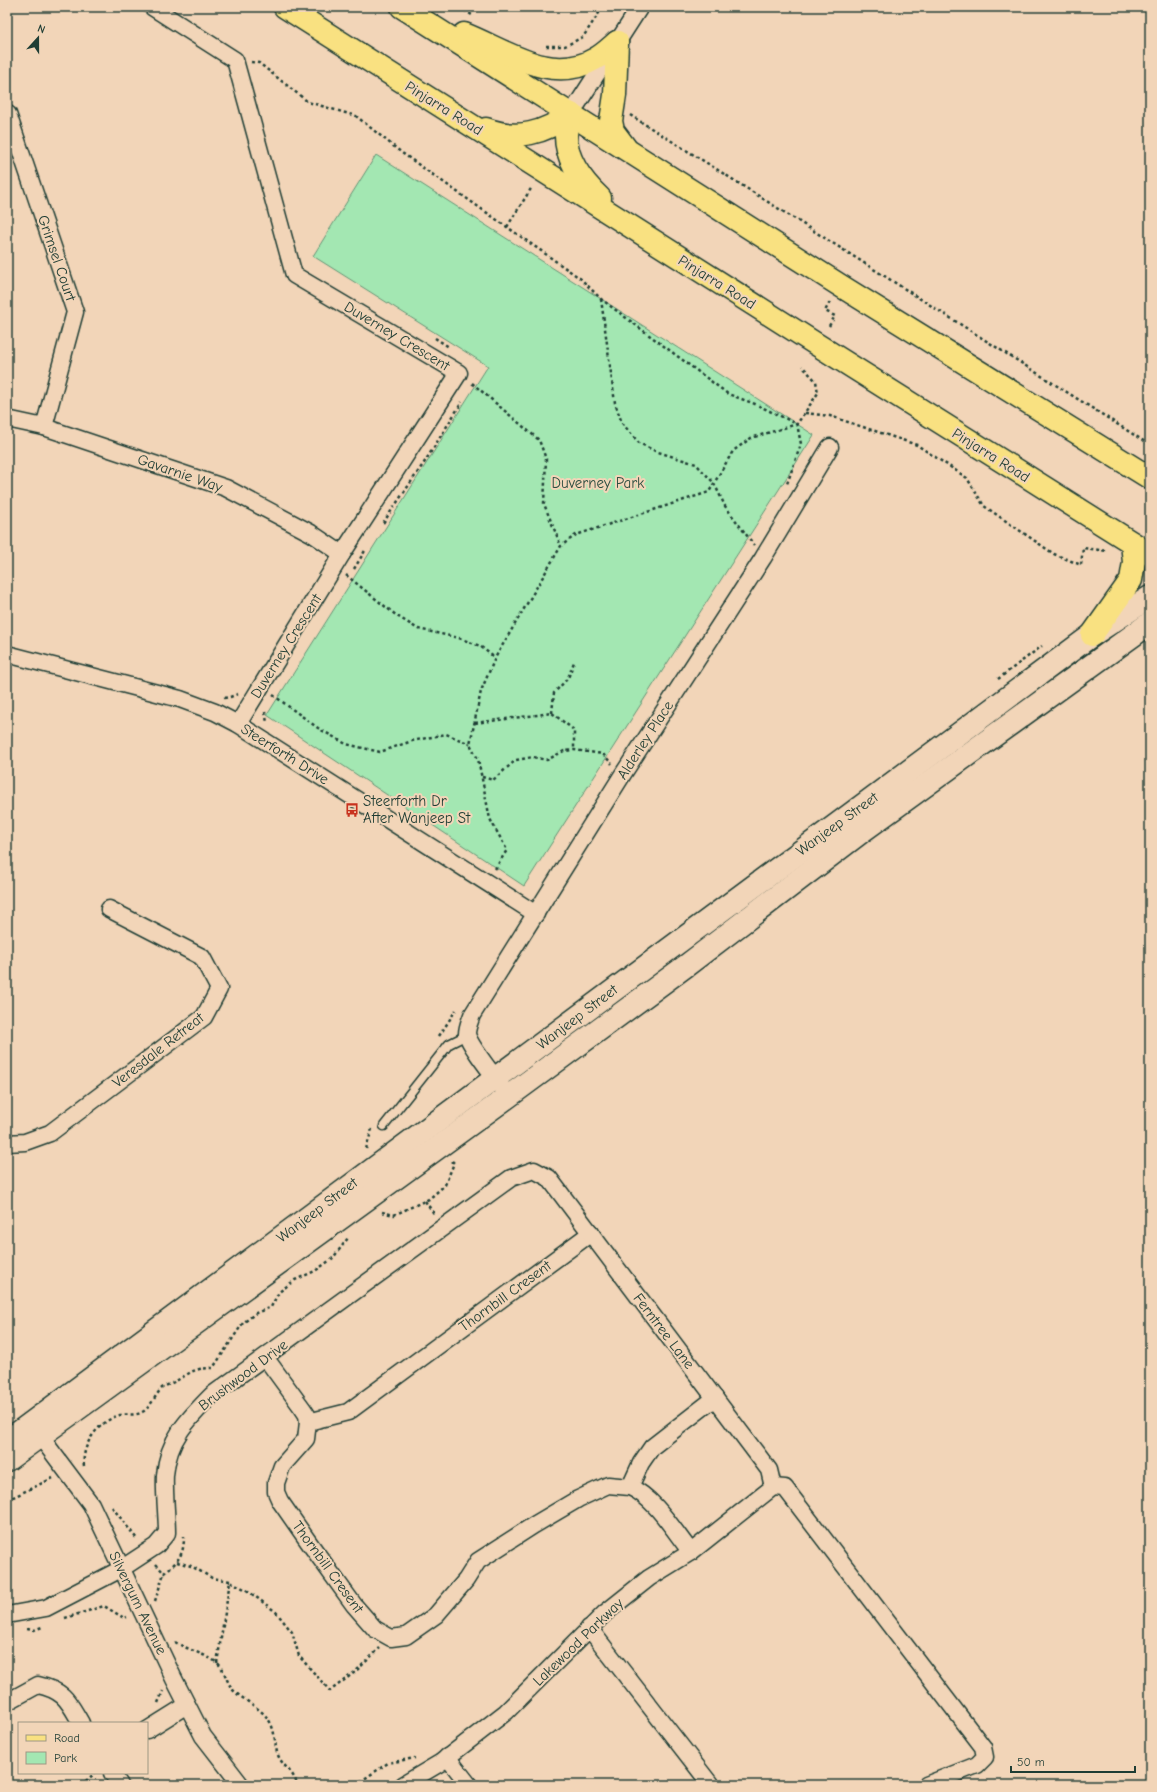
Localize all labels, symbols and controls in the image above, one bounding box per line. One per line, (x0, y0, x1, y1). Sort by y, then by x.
north arrow (18, 18, 58, 58)
text: N (36, 22, 47, 36)
street label: Pinjarra Road (402, 77, 486, 139)
street label: Grimsel Court (34, 213, 80, 304)
street label: Pinjarra Road (675, 251, 759, 313)
street label: Duverney Crescent (341, 297, 454, 375)
street label: Pinjarra Road (949, 424, 1033, 486)
street label: Gavarnie Way (135, 450, 225, 496)
park label: Duverney Park (552, 474, 645, 492)
street label: Duverney Crescent (247, 590, 326, 702)
street label: Alderley Place (613, 697, 677, 783)
street label: Steerforth Drive (238, 720, 333, 789)
street label: Wanjeep Street (792, 788, 882, 860)
place label: Steerforth Dr After Wanjeep St (363, 792, 471, 827)
bus stop icon: Steerforth Dr After Wanjeep St (344, 802, 360, 818)
street label: Wanjeep Street (533, 980, 622, 1053)
street label: Veresdale Retreat (109, 1008, 208, 1091)
street label: Wanjeep Street (273, 1173, 362, 1246)
street label: Thornbill Cresent (455, 1256, 555, 1336)
street label: Ferntree Lane (630, 1289, 699, 1373)
street label: Brushwood Drive (195, 1335, 292, 1414)
street label: Thornbill Cresent (288, 1517, 368, 1617)
street label: Silvergum Avenue (105, 1548, 171, 1658)
street label: Lakewood Parkway (529, 1594, 627, 1690)
legend (18, 1722, 148, 1774)
text: Road (54, 1731, 80, 1745)
scale bar (1011, 1748, 1135, 1774)
text: Park (54, 1751, 77, 1765)
text: 50 m (1017, 1755, 1045, 1769)

